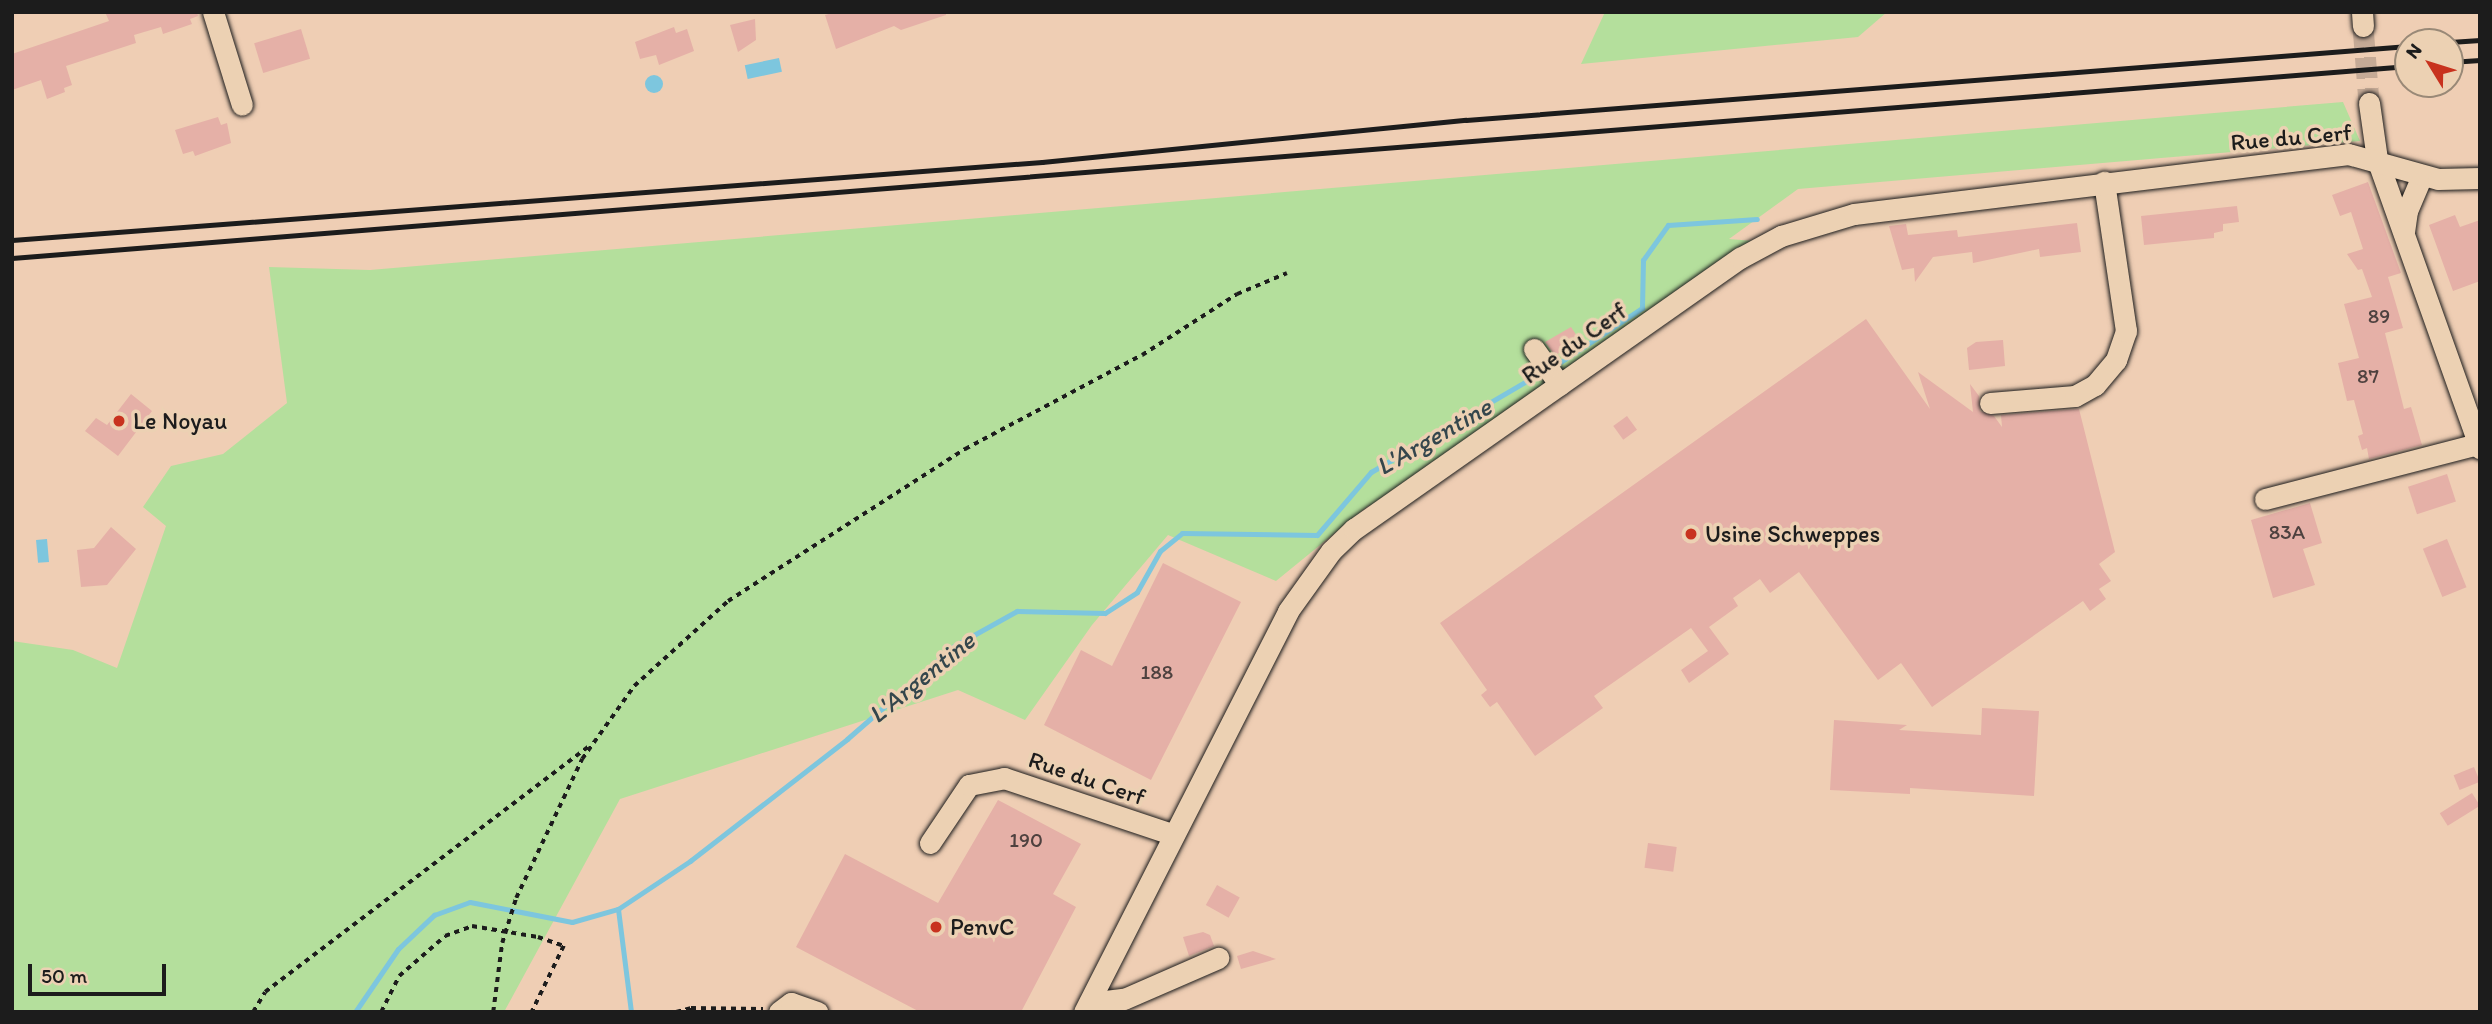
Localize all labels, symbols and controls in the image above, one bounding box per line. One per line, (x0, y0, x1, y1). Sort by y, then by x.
north arrow (2394, 28, 2464, 98)
text: N (2401, 39, 2427, 63)
street label: Rue du Cerf (2229, 117, 2353, 157)
street label: Rue du Cerf (1516, 296, 1632, 390)
house number: 89 (2368, 303, 2390, 329)
house number: 87 (2357, 363, 2379, 389)
water label: L'Argentine (1371, 391, 1497, 483)
place label: Le Noyau (133, 407, 227, 435)
marker: Le Noyau (111, 413, 127, 429)
house number: 83A (2269, 519, 2305, 545)
place label: Usine Schweppes (1705, 520, 1879, 548)
marker: Usine Schweppes (1683, 526, 1699, 542)
water label: L'Argentine (862, 626, 982, 730)
house number: 188 (1141, 659, 1173, 685)
street label: Rue du Cerf (1025, 745, 1149, 811)
house number: 190 (1009, 827, 1043, 853)
place label: PenvC (950, 913, 1015, 941)
marker: PenvC (928, 919, 944, 935)
scale bar (32, 950, 170, 994)
text: 50 m (41, 963, 87, 988)

